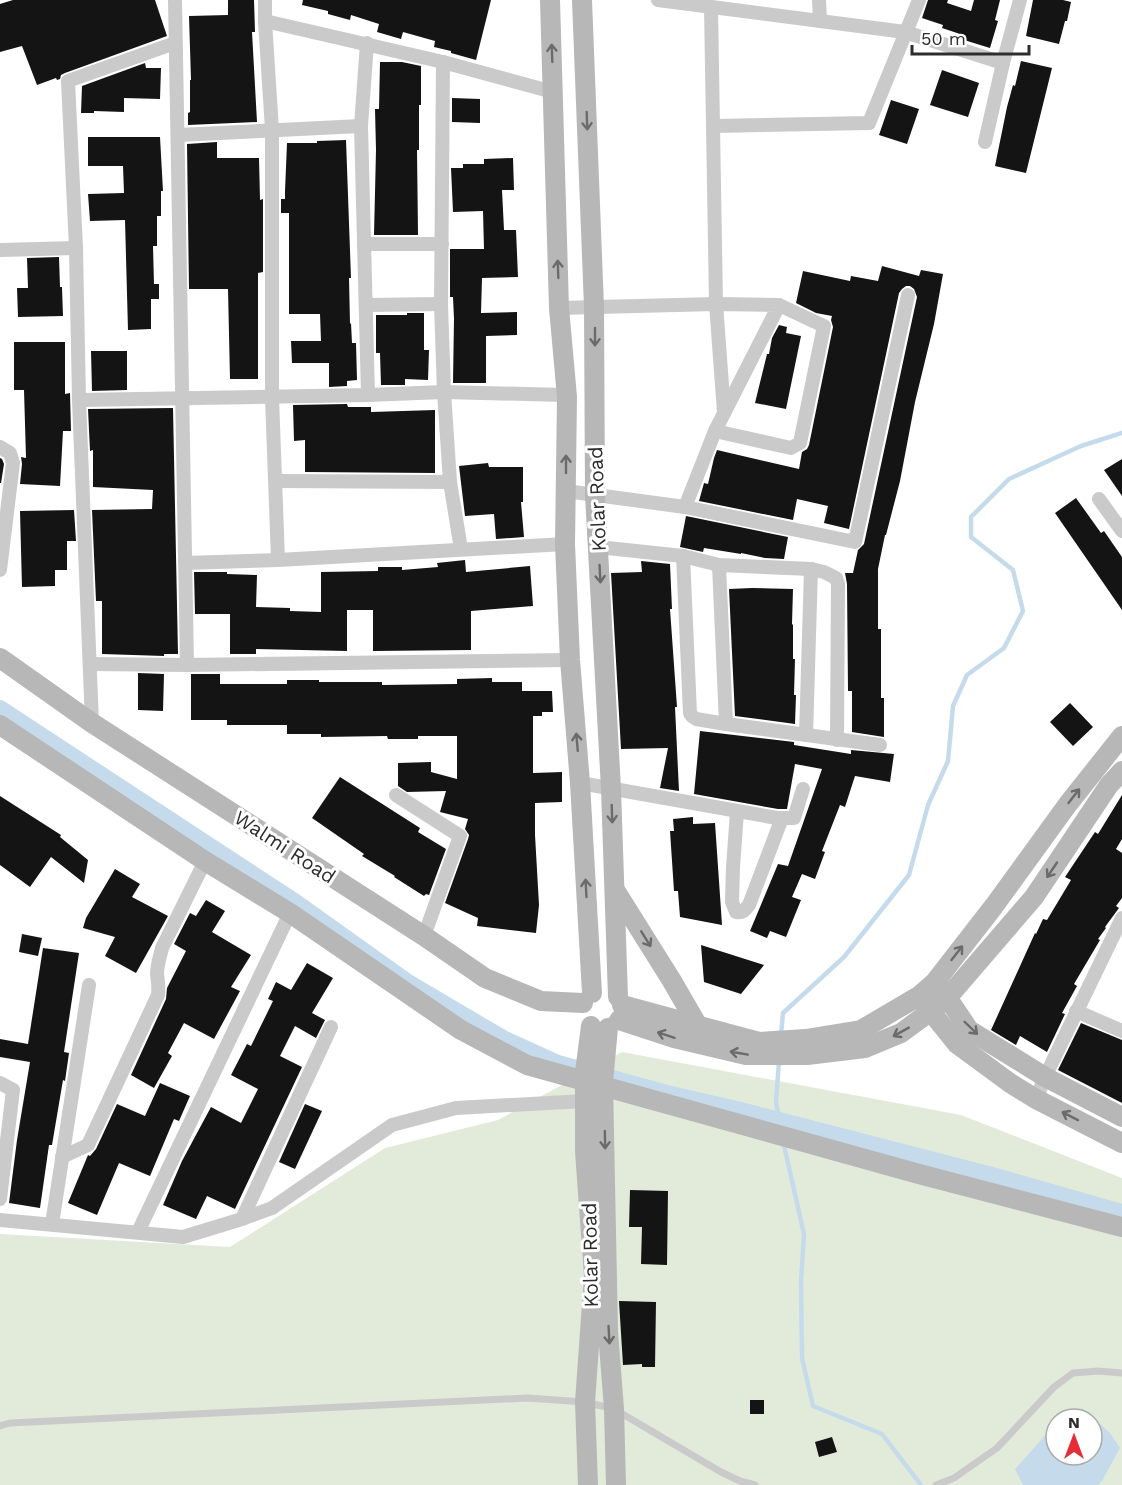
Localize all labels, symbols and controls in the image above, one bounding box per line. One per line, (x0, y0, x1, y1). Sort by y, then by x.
scale bar (912, 18, 1029, 56)
text: 50 m (921, 28, 966, 49)
one-way arrow (546, 44, 557, 64)
one-way arrow (581, 111, 592, 131)
one-way arrow (552, 260, 564, 280)
one-way arrow (589, 327, 600, 347)
street label: Kolar Road (583, 446, 611, 552)
one-way arrow (560, 454, 572, 474)
one-way arrow (594, 564, 605, 584)
one-way arrow (571, 733, 582, 753)
one-way arrow (1067, 789, 1080, 805)
one-way arrow (606, 803, 617, 823)
street label: Walmi Road (230, 805, 340, 889)
one-way arrow (1046, 861, 1058, 878)
one-way arrow (580, 878, 591, 898)
one-way arrow (640, 931, 653, 948)
one-way arrow (951, 945, 964, 961)
one-way arrow (963, 1021, 978, 1035)
one-way arrow (893, 1026, 910, 1038)
one-way arrow (657, 1029, 676, 1040)
one-way arrow (730, 1048, 749, 1059)
one-way arrow (1062, 1110, 1079, 1122)
one-way arrow (599, 1130, 610, 1150)
street label: Kolar Road (577, 1202, 603, 1308)
one-way arrow (603, 1325, 614, 1345)
north arrow (1044, 1407, 1104, 1467)
text: N (1068, 1413, 1080, 1432)

